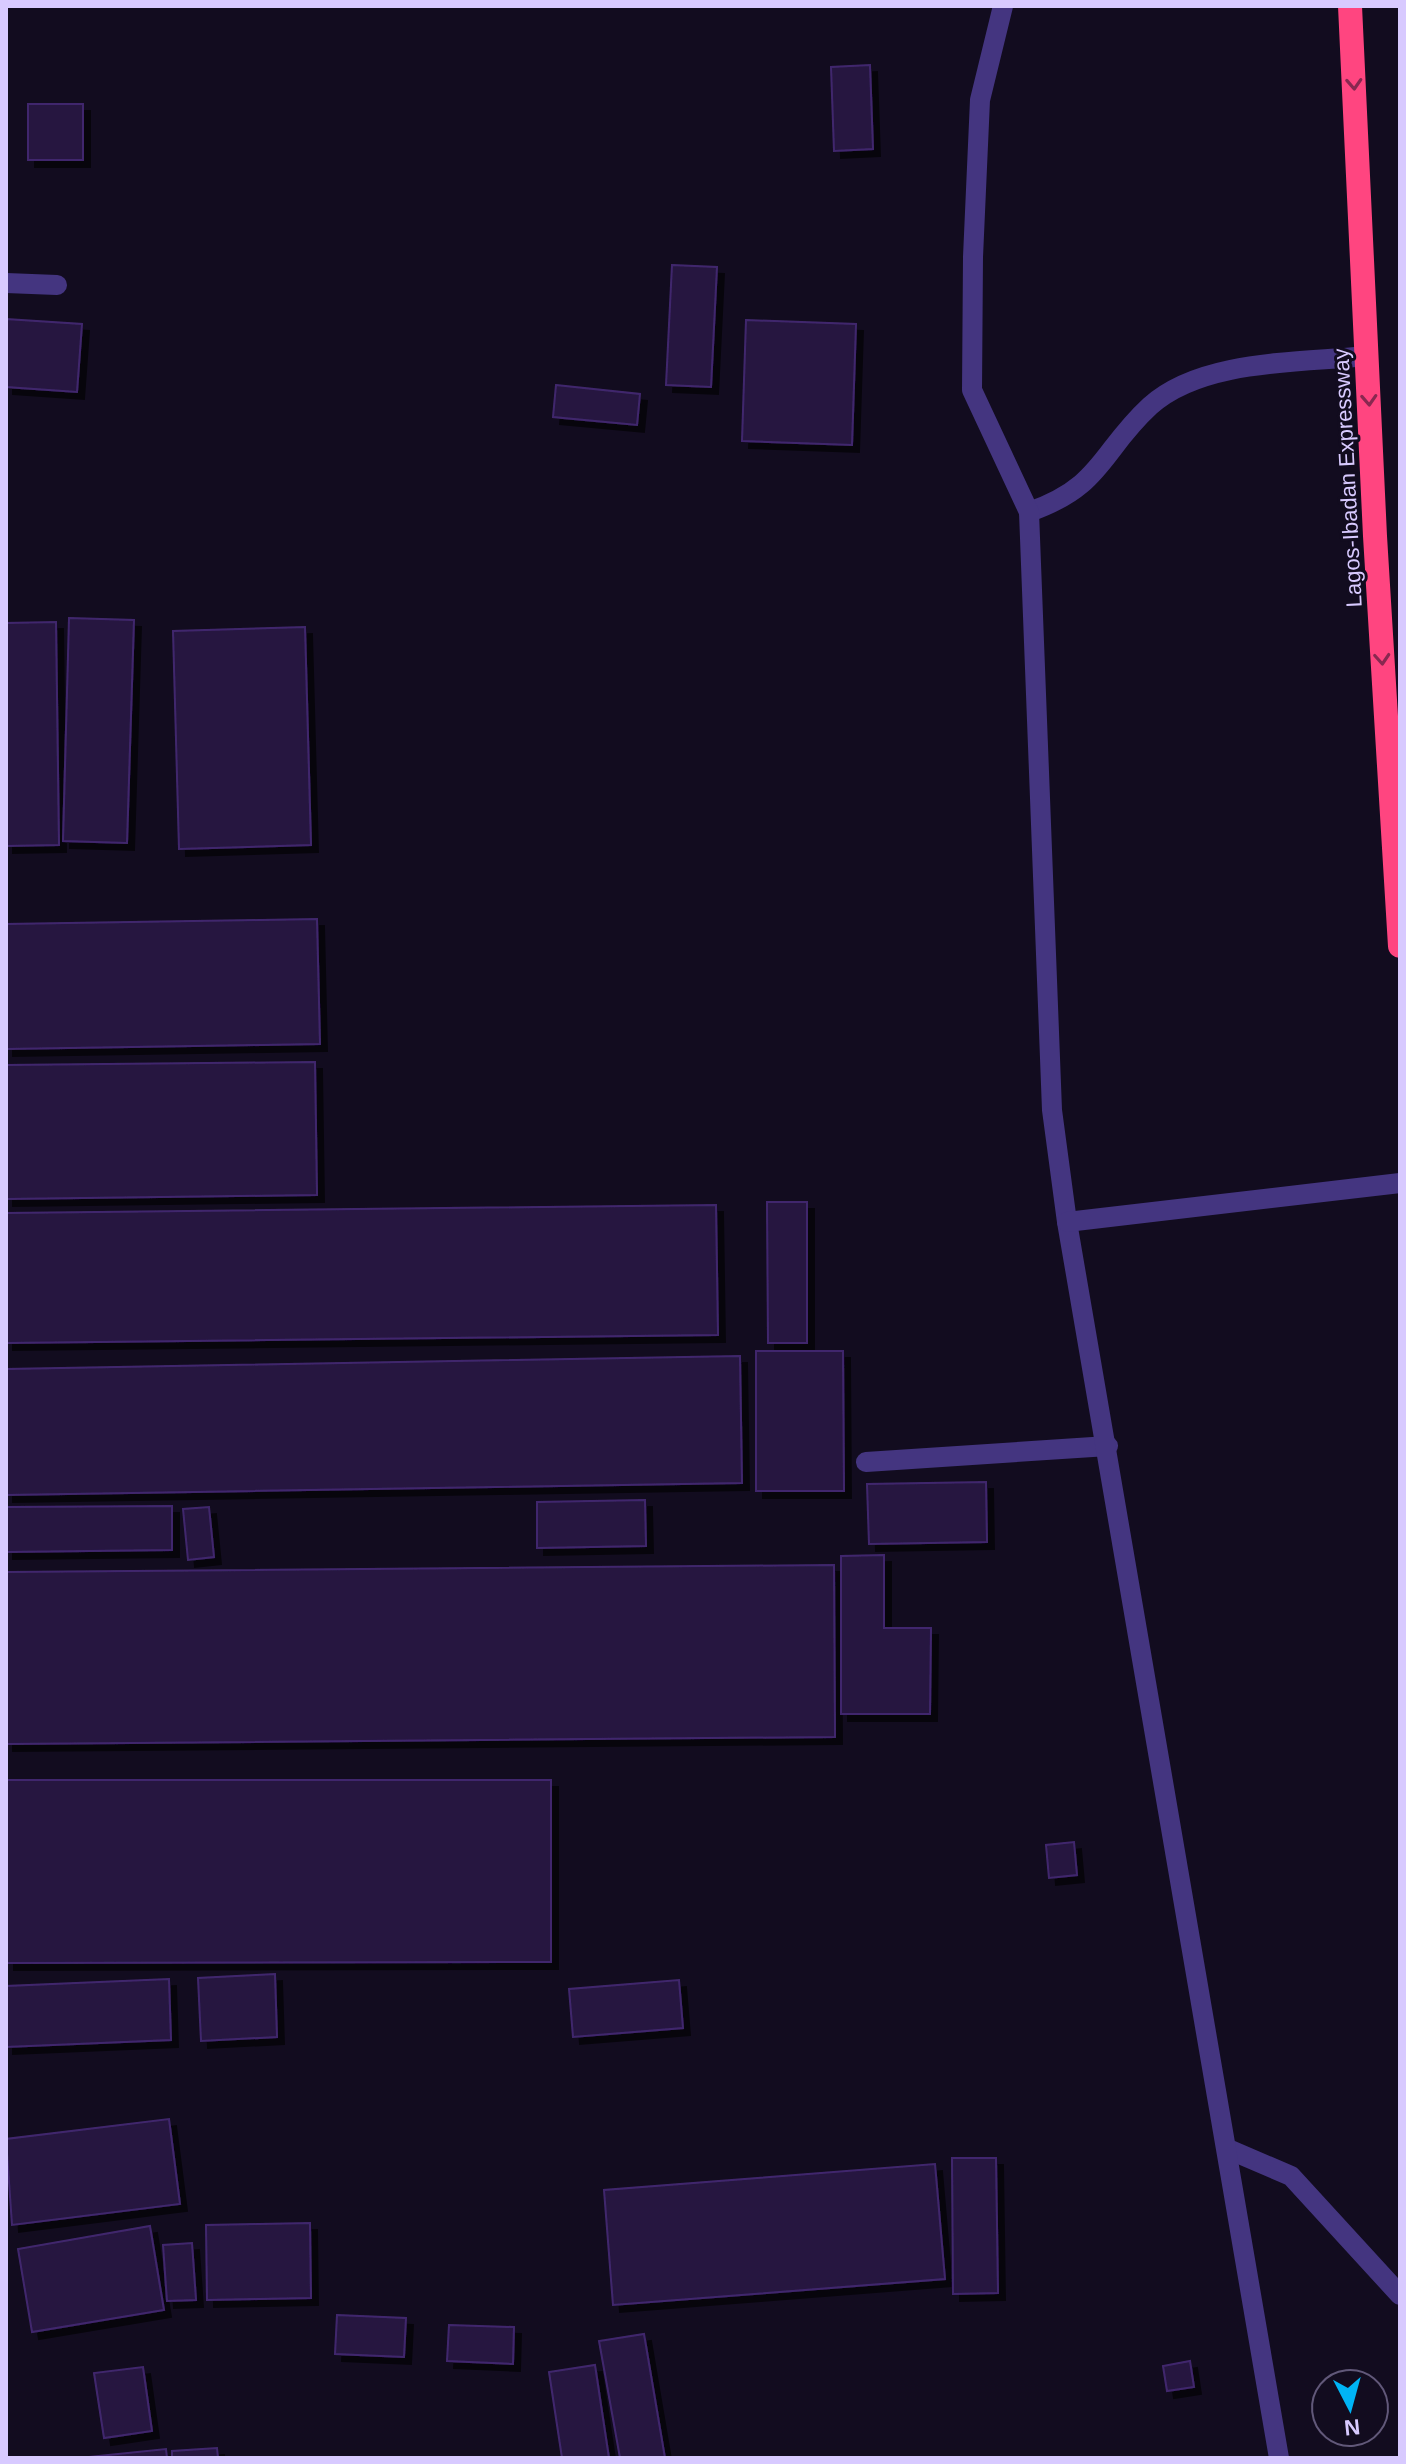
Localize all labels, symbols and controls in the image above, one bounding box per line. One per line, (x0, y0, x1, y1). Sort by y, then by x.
one-way arrow (1345, 78, 1362, 91)
street label: Lagos-Ibadan Expressway (1328, 348, 1367, 608)
one-way arrow (1360, 394, 1377, 407)
one-way arrow (1373, 653, 1390, 666)
north arrow (1310, 2368, 1390, 2448)
text: N (1343, 2414, 1361, 2441)

